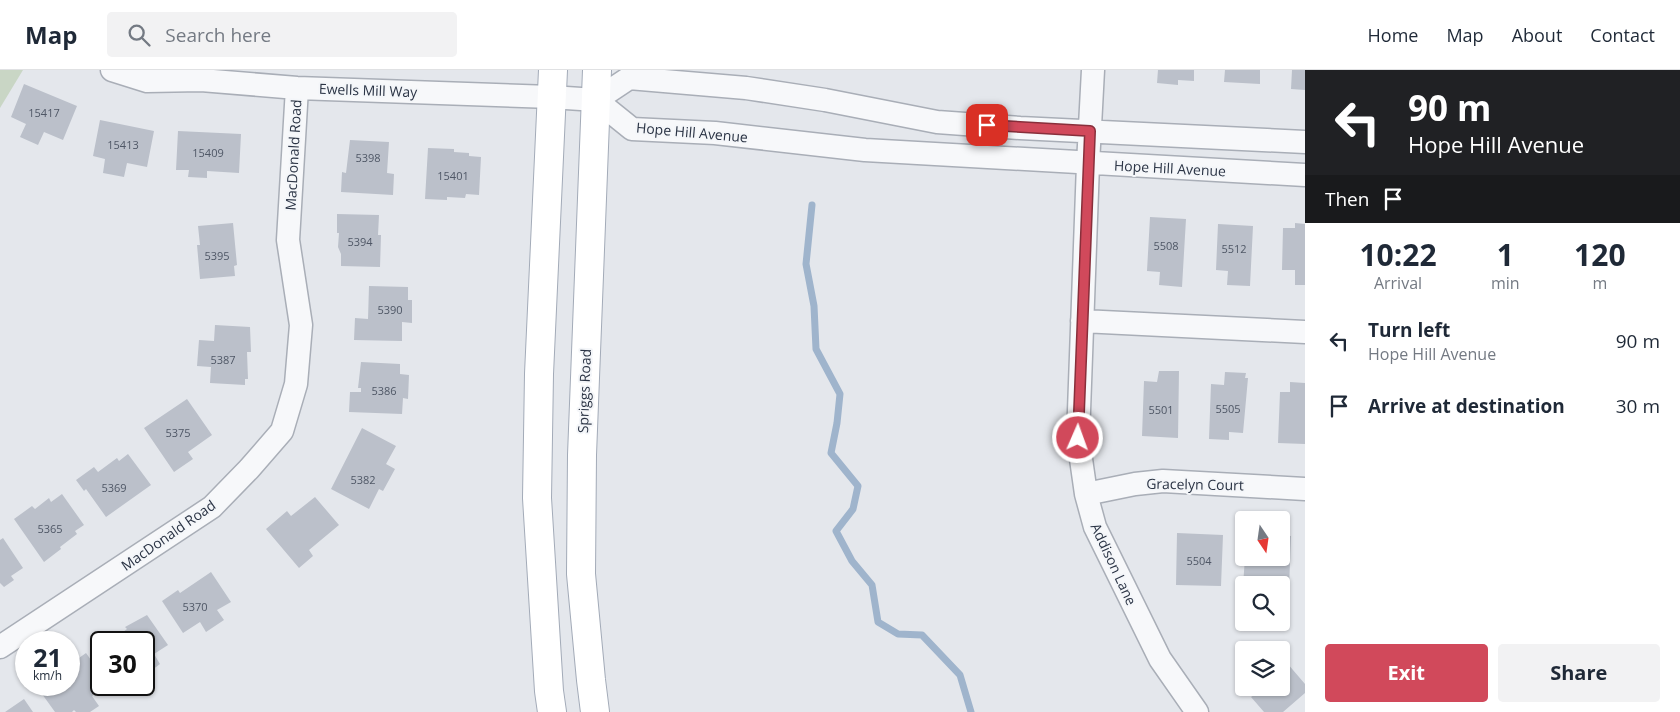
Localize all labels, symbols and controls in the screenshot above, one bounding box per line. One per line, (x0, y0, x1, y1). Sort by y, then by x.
search box (107, 12, 457, 57)
text: Map (25, 18, 77, 51)
icon: search (125, 21, 153, 49)
text: Search here (165, 22, 271, 48)
text: Home (1368, 23, 1418, 47)
text: Map (1446, 23, 1484, 47)
text: About (1512, 23, 1562, 47)
text: Contact (1590, 23, 1655, 47)
street label: Ewells Mill Way (318, 79, 418, 101)
text: 90 m (1408, 84, 1491, 131)
icon: left (1325, 90, 1390, 155)
street label: MacDonald Road (281, 99, 305, 211)
pin (966, 104, 1008, 146)
house number: 15417 (28, 105, 60, 120)
icon: arrive (973, 111, 1001, 139)
street label: Hope Hill Avenue (635, 118, 749, 146)
text: Hope Hill Avenue (1408, 129, 1584, 159)
house number: 15413 (107, 137, 139, 152)
house number: 15409 (192, 145, 224, 160)
house number: 5398 (355, 150, 381, 165)
street label: Hope Hill Avenue (1114, 156, 1227, 180)
house number: 15401 (437, 168, 469, 183)
icon: arrive (1379, 185, 1407, 213)
text: Then (1325, 186, 1369, 212)
house number: 5394 (347, 234, 373, 249)
text: 10:22 (1359, 234, 1437, 275)
text: 1 (1497, 234, 1514, 275)
text: 120 (1574, 234, 1626, 275)
house number: 5508 (1153, 238, 1179, 253)
house number: 5512 (1221, 241, 1247, 256)
house number: 5395 (204, 248, 230, 263)
text: Arrival (1374, 272, 1422, 294)
text: min (1491, 272, 1520, 294)
text: m (1592, 272, 1607, 294)
house number: 5390 (377, 302, 403, 317)
text: Turn left (1368, 317, 1450, 343)
icon: left (1325, 327, 1353, 355)
text: 90 m (1616, 328, 1660, 354)
text: Hope Hill Avenue (1368, 343, 1496, 365)
street label: Spriggs Road (573, 348, 595, 434)
house number: 5387 (210, 352, 236, 367)
house number: 5386 (371, 383, 397, 398)
icon: arrive (1325, 392, 1353, 420)
text: Arrive at destination (1368, 393, 1565, 419)
text: 30 m (1616, 393, 1660, 419)
house number: 5505 (1215, 401, 1241, 416)
house number: 5501 (1148, 402, 1174, 417)
position arrow (1051, 411, 1103, 463)
house number: 5375 (165, 425, 191, 440)
house number: 5382 (350, 472, 376, 487)
street label: Gracelyn Court (1146, 474, 1244, 494)
house number: 5369 (101, 480, 127, 495)
street label: MacDonald Road (117, 495, 219, 575)
north arrow (1235, 511, 1290, 566)
map controls (1235, 511, 1290, 696)
street label: Addison Lane (1087, 520, 1141, 608)
house number: 5365 (37, 521, 63, 536)
house number: 5504 (1186, 553, 1212, 568)
button: search (1235, 576, 1290, 631)
house number: 5370 (182, 599, 208, 614)
speed limit sign: 30 (90, 631, 155, 696)
text: 21 (33, 640, 62, 674)
button: layers (1235, 641, 1290, 696)
button: Exit (1325, 644, 1488, 702)
button: Share (1498, 644, 1660, 702)
text: km/h (33, 667, 62, 684)

